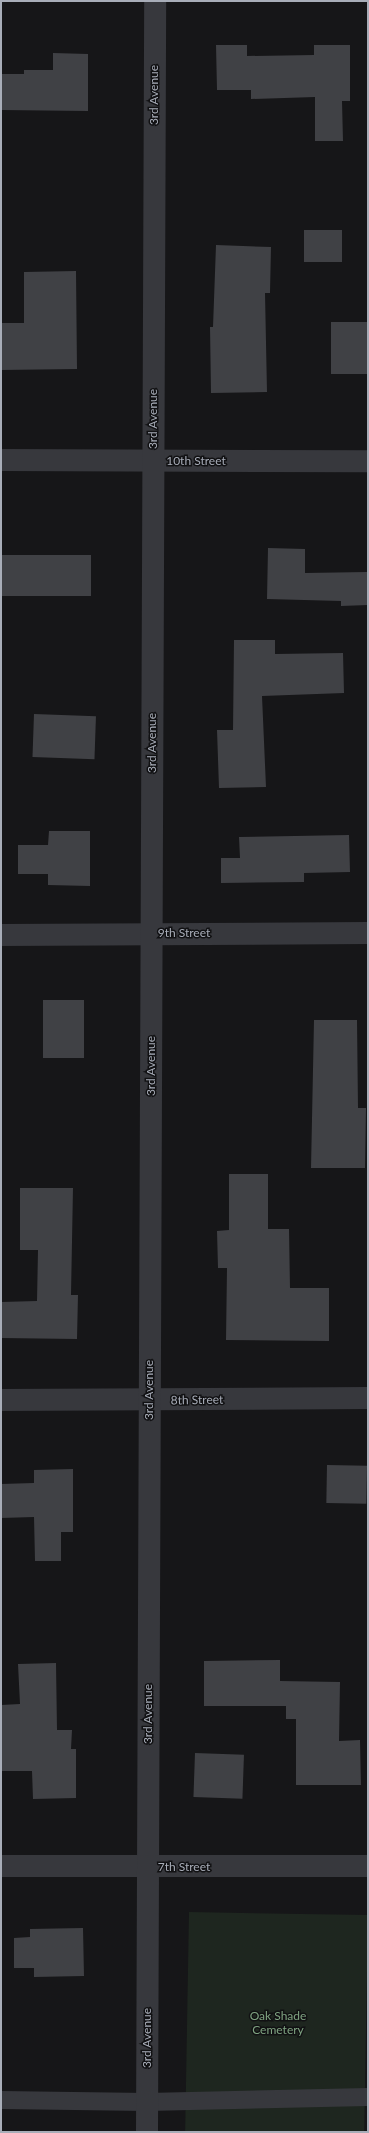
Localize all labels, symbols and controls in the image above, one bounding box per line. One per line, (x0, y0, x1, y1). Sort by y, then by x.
street label: 3rd Avenue (147, 65, 161, 125)
street label: 3rd Avenue (146, 389, 160, 449)
street label: 10th Street (166, 454, 226, 468)
street label: 3rd Avenue (145, 713, 159, 773)
street label: 9th Street (158, 926, 210, 940)
street label: 3rd Avenue (144, 1036, 158, 1096)
street label: 3rd Avenue (142, 1360, 156, 1420)
street label: 8th Street (171, 1392, 223, 1408)
street label: 3rd Avenue (141, 1684, 155, 1744)
street label: 7th Street (158, 1860, 210, 1874)
street label: 3rd Avenue (140, 2008, 154, 2068)
park label: Oak Shade Cemetery (250, 2009, 306, 2037)

